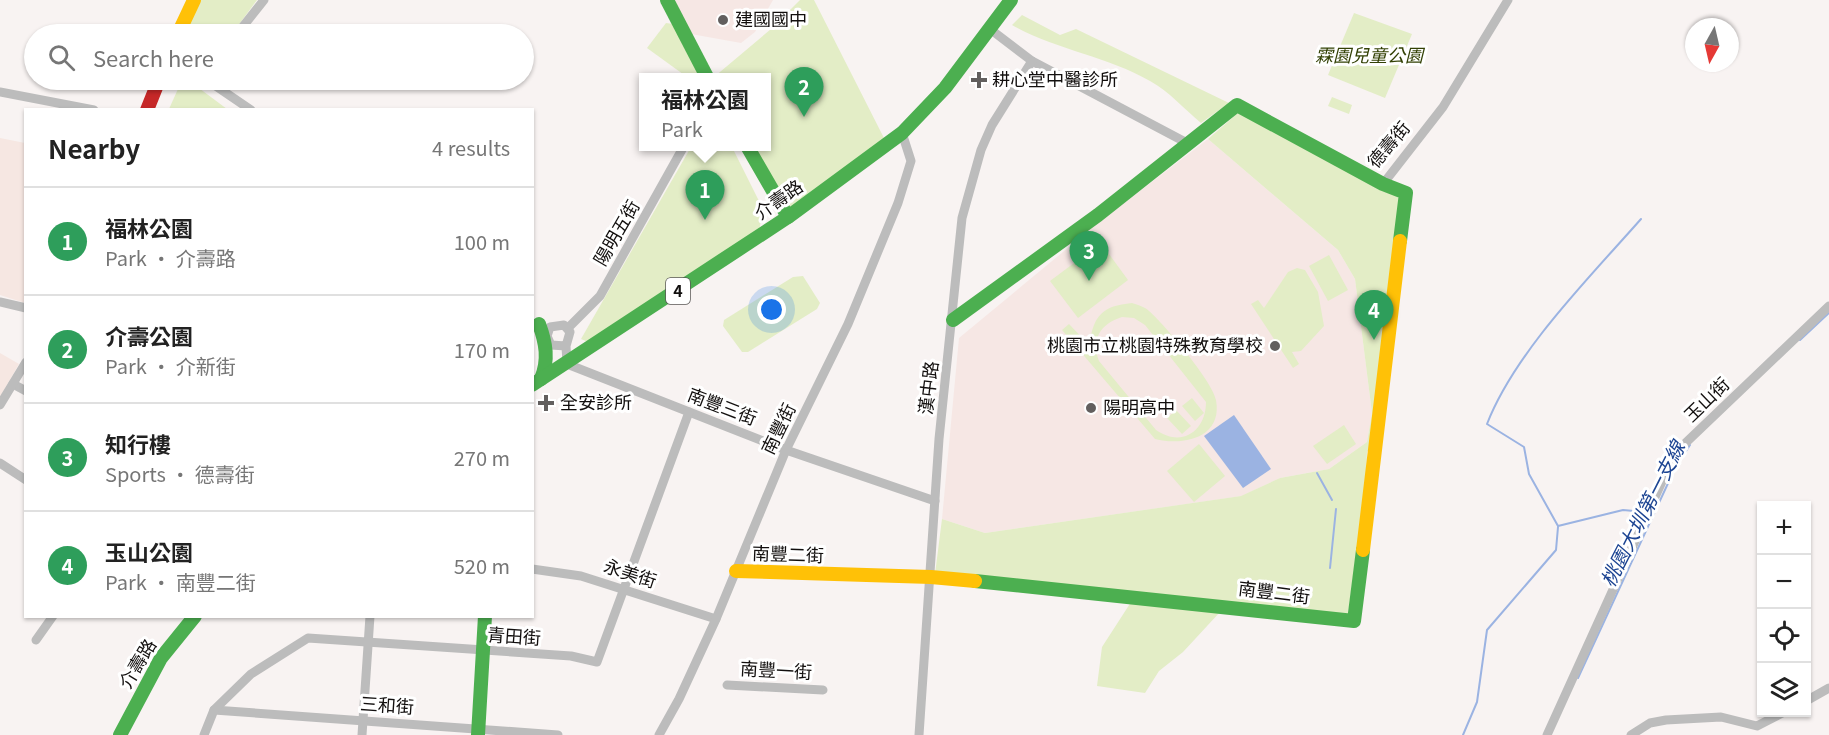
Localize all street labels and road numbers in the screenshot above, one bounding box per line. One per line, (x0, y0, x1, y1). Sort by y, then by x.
street label: 德壽街 (1360, 115, 1415, 173)
street label: 介壽路 (748, 172, 807, 224)
street label: 陽明五街 (586, 194, 645, 270)
road number: 4 (666, 278, 690, 304)
street label: 漢中路 (911, 359, 943, 416)
street label: 玉山街 (1677, 370, 1734, 427)
street label: 南豐三街 (684, 380, 761, 430)
street label: 南豐街 (754, 398, 801, 458)
street label: 南豐二街 (752, 539, 825, 567)
street label: 永美街 (601, 551, 660, 593)
street label: 南豐二街 (1237, 574, 1312, 608)
street label: 青田街 (486, 620, 542, 650)
street label: 介壽路 (111, 633, 161, 693)
street label: 南豐一街 (739, 654, 813, 684)
street label: 三和街 (359, 689, 415, 719)

